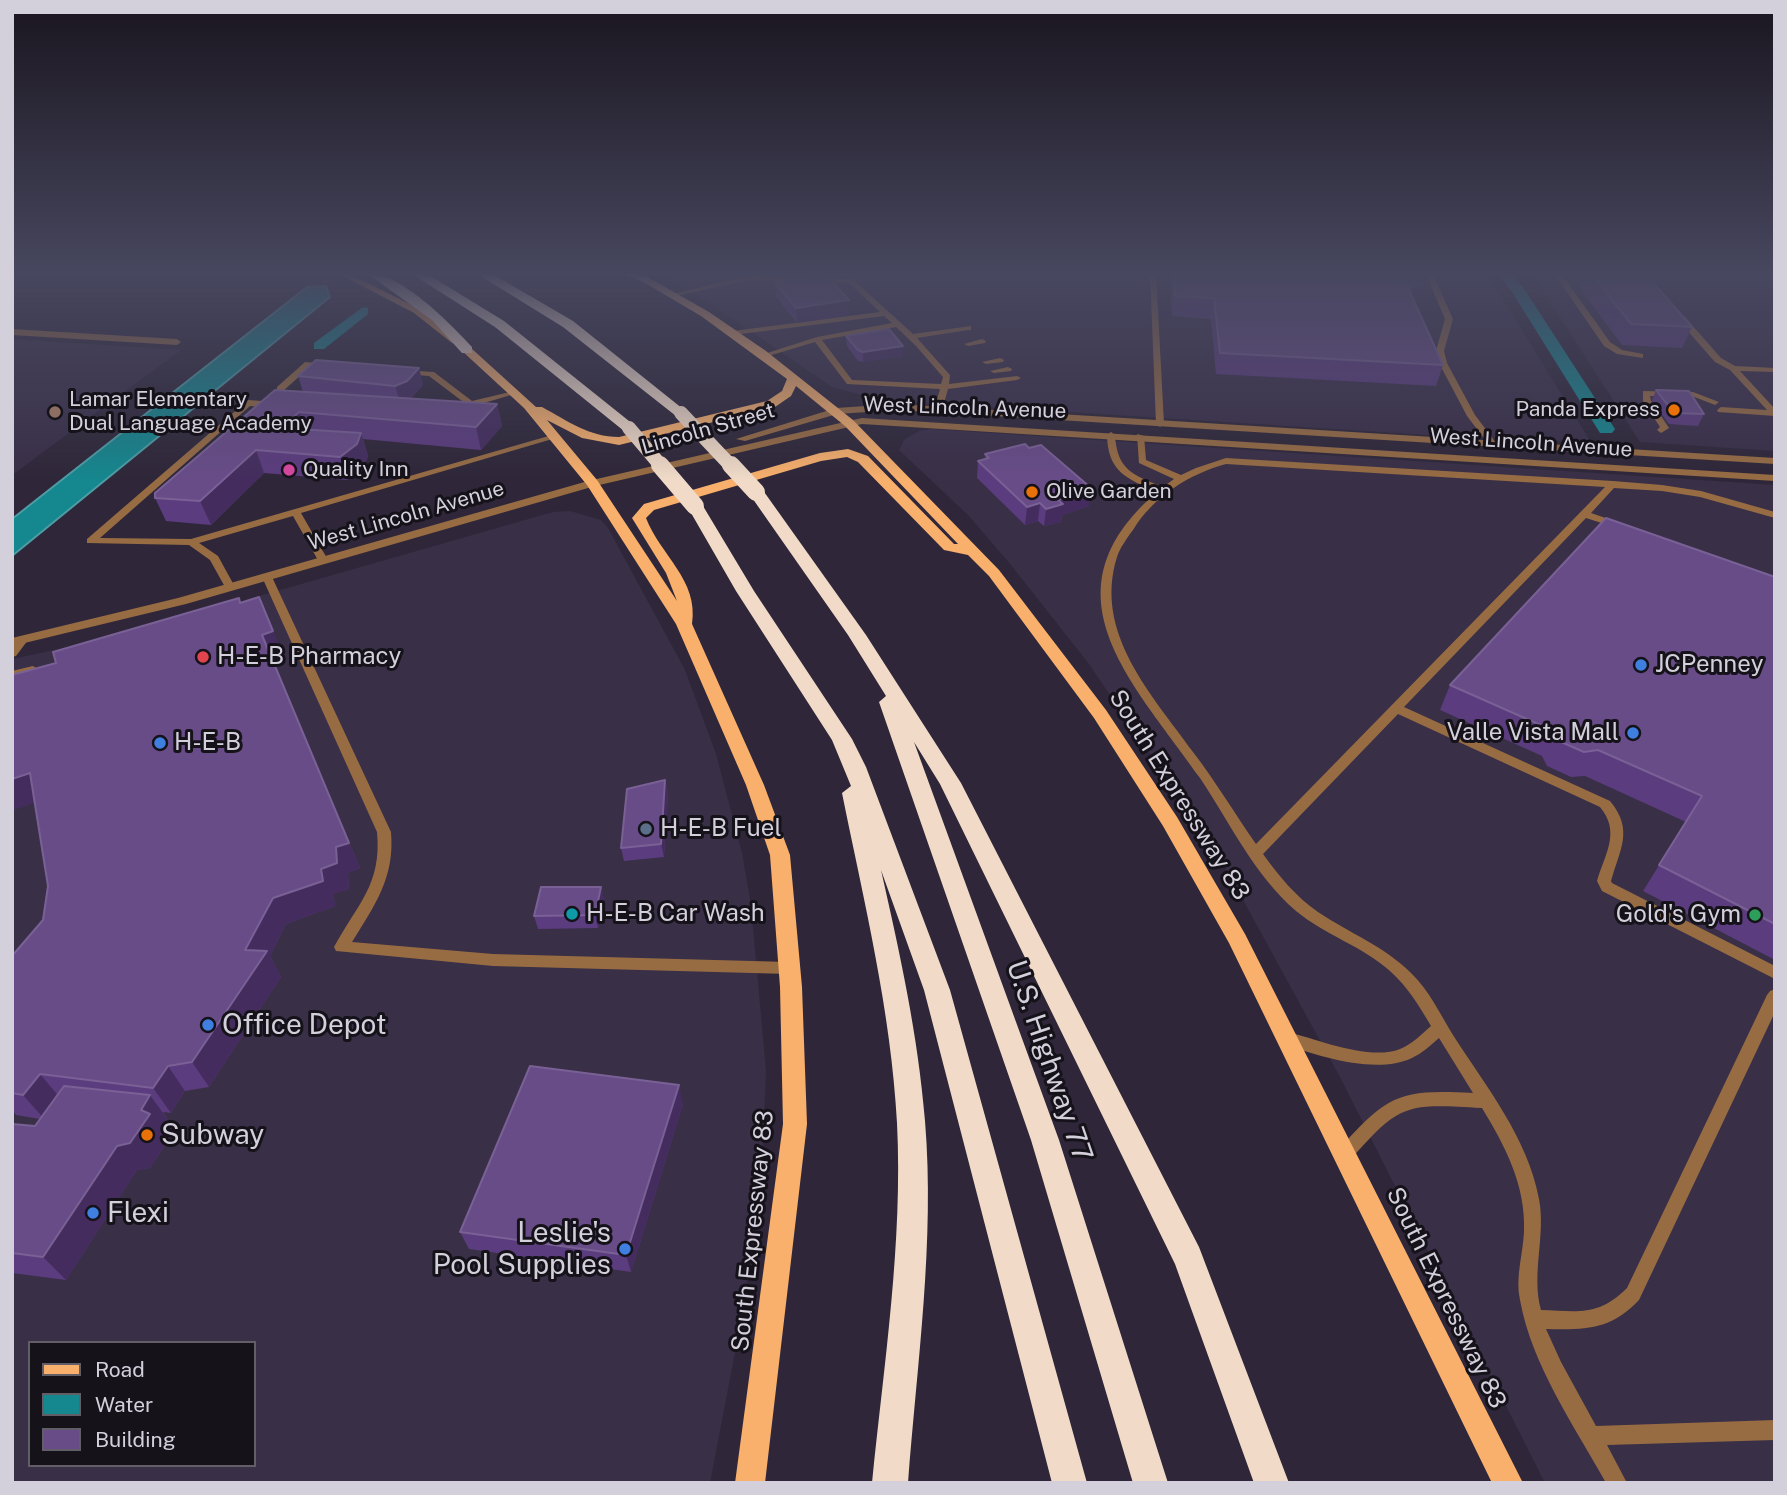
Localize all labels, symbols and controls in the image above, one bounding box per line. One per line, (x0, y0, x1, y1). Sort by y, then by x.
place label: Lamar Elementary Dual Language Academy (69, 387, 312, 437)
street label: West Lincoln Avenue (863, 392, 1067, 424)
place label: Panda Express (1516, 397, 1660, 423)
street label: Lincoln Street (638, 398, 778, 460)
marker: Panda Express (1666, 402, 1682, 418)
marker: Lamar Elementary Dual Language Academy (47, 404, 63, 420)
street label: West Lincoln Avenue (1429, 423, 1633, 463)
place label: Quality Inn (303, 457, 409, 483)
marker: Quality Inn (281, 462, 297, 478)
street label: West Lincoln Avenue (305, 476, 507, 556)
place label: Olive Garden (1046, 479, 1172, 505)
marker: Olive Garden (1024, 484, 1040, 500)
place label: H-E-B Pharmacy (217, 643, 401, 671)
marker: H-E-B Pharmacy (195, 649, 211, 665)
place label: JCPenney (1655, 651, 1763, 679)
marker: JCPenney (1633, 657, 1649, 673)
street label: South Expressway 83 (1103, 685, 1255, 905)
place label: Valle Vista Mall (1447, 719, 1619, 747)
marker: Valle Vista Mall (1625, 725, 1641, 741)
place label: H-E-B (174, 729, 241, 757)
marker: H-E-B (152, 735, 168, 751)
place label: H-E-B Fuel (660, 815, 782, 843)
marker: H-E-B Fuel (638, 821, 654, 837)
place label: H-E-B Car Wash (586, 900, 765, 928)
place label: Gold's Gym (1616, 901, 1741, 929)
marker: H-E-B Car Wash (564, 906, 580, 922)
marker: Gold's Gym (1747, 907, 1763, 923)
street label: U.S. Highway 77 (999, 956, 1099, 1166)
place label: Office Depot (222, 1008, 387, 1042)
marker: Office Depot (200, 1017, 216, 1033)
street label: South Expressway 83 (726, 1109, 780, 1353)
place label: Subway (161, 1118, 264, 1152)
marker: Subway (139, 1127, 155, 1143)
street label: South Expressway 83 (1380, 1183, 1512, 1413)
place label: Flexi (107, 1196, 169, 1230)
marker: Flexi (85, 1205, 101, 1221)
place label: Leslie's Pool Supplies (433, 1216, 611, 1282)
marker: Leslie's Pool Supplies (617, 1241, 633, 1257)
legend (28, 1341, 256, 1467)
text: Road (95, 1357, 145, 1382)
text: Water (95, 1392, 153, 1417)
text: Building (95, 1427, 176, 1452)

